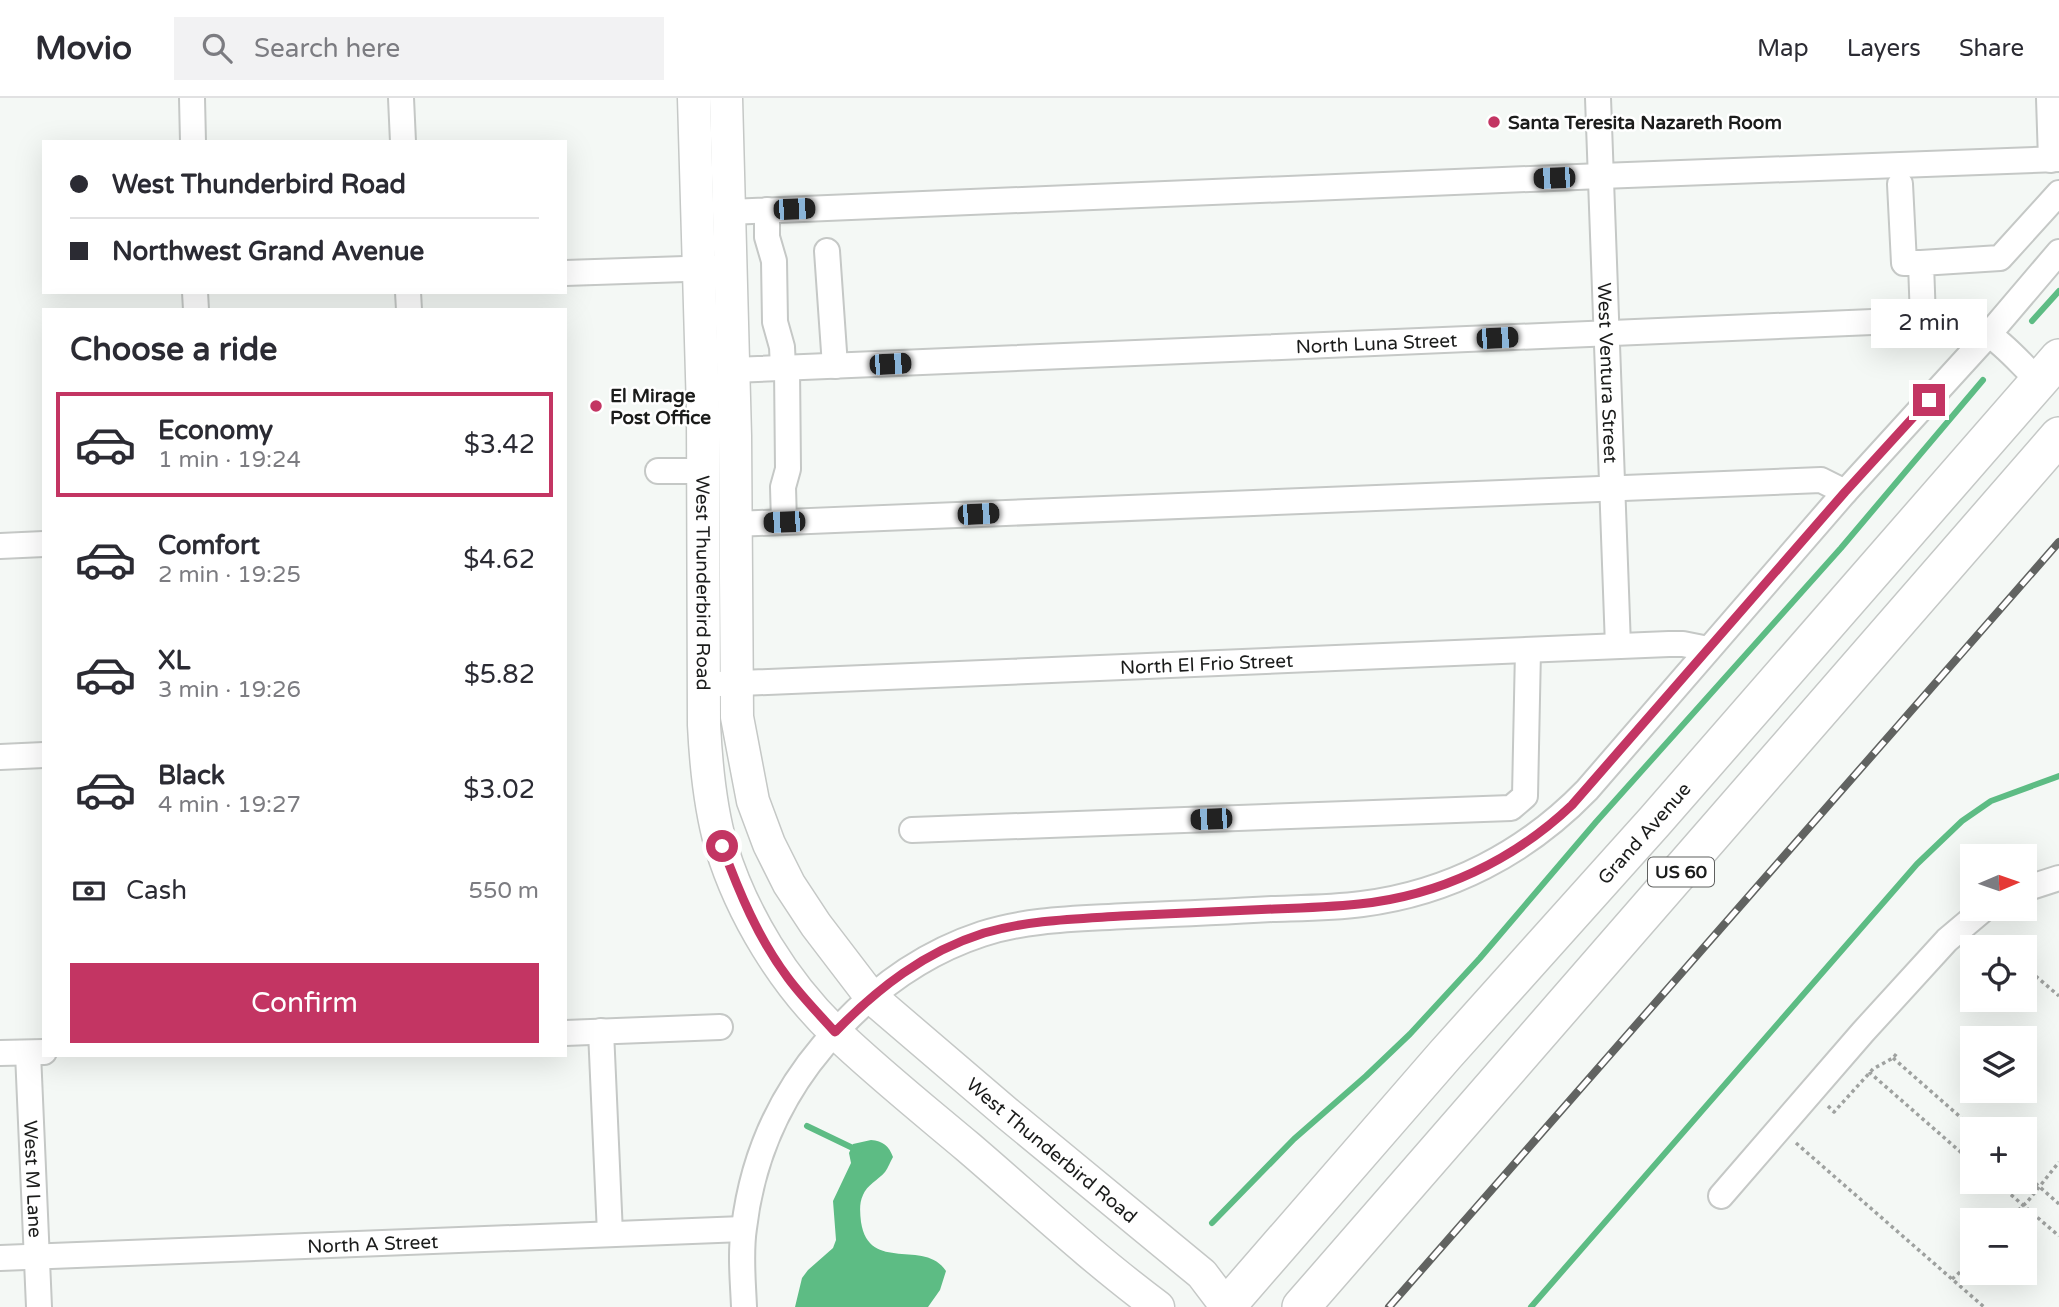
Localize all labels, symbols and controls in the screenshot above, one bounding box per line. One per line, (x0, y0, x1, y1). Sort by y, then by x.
search box (174, 17, 664, 80)
text: Movio (35, 29, 132, 68)
icon: search (198, 29, 236, 67)
text: Search here (254, 33, 400, 64)
text: Map (1757, 34, 1809, 63)
text: Layers (1847, 34, 1921, 63)
text: Share (1959, 34, 2024, 63)
place label: Santa Teresita Nazareth Room (1508, 112, 1782, 134)
marker: Santa Teresita Nazareth Room (1486, 114, 1502, 130)
car (1533, 167, 1576, 189)
text: West Thunderbird Road (112, 169, 406, 200)
car (773, 198, 816, 220)
text: Northwest Grand Avenue (112, 236, 424, 267)
street label: West Ventura Street (1593, 282, 1621, 464)
callout: 2 min (1871, 299, 1987, 348)
text: 2 min (1898, 309, 1960, 337)
car (1476, 326, 1519, 350)
street label: North Luna Street (1295, 329, 1458, 358)
text: Choose a ride (70, 331, 277, 369)
car (869, 352, 912, 376)
route end (1913, 384, 1945, 416)
place label: El Mirage Post Office (610, 385, 711, 429)
marker: El Mirage Post Office (588, 398, 604, 414)
icon: car (74, 413, 137, 476)
text: Economy (158, 415, 273, 446)
text: $3.42 (464, 429, 535, 460)
text: 1 min · 19:24 (158, 446, 301, 474)
street label: West Thunderbird Road (691, 475, 714, 690)
car (957, 502, 1000, 526)
car (763, 511, 806, 533)
icon: car (74, 528, 137, 591)
text: Comfort (158, 530, 260, 561)
text: $4.62 (463, 544, 535, 575)
text: 2 min · 19:25 (158, 561, 301, 589)
icon: car (74, 643, 137, 706)
text: XL (158, 645, 190, 676)
street label: North El Frio Street (1120, 650, 1294, 679)
text: $5.82 (464, 659, 535, 690)
text: 3 min · 19:26 (158, 676, 301, 704)
icon: car (74, 758, 137, 821)
text: Black (158, 760, 225, 791)
text: $3.02 (463, 774, 535, 805)
street label: Grand Avenue (1594, 778, 1696, 889)
text: 4 min · 19:27 (158, 791, 301, 819)
car (1190, 808, 1233, 830)
route start (706, 830, 738, 862)
north arrow (1960, 844, 2037, 920)
map controls (1960, 844, 2037, 1285)
road number: US 60 (1648, 858, 1714, 886)
icon: cash (70, 872, 108, 910)
text: Cash (126, 875, 187, 906)
text: 550 m (469, 877, 539, 905)
button: locate (1960, 935, 2037, 1012)
button: Confirm (70, 963, 539, 1043)
button: layers (1960, 1026, 2037, 1103)
street label: West Thunderbird Road (962, 1074, 1141, 1228)
button: + (1960, 1117, 2037, 1194)
street label: West M Lane (19, 1120, 46, 1238)
button: − (1960, 1208, 2037, 1285)
street label: North A Street (307, 1231, 439, 1258)

